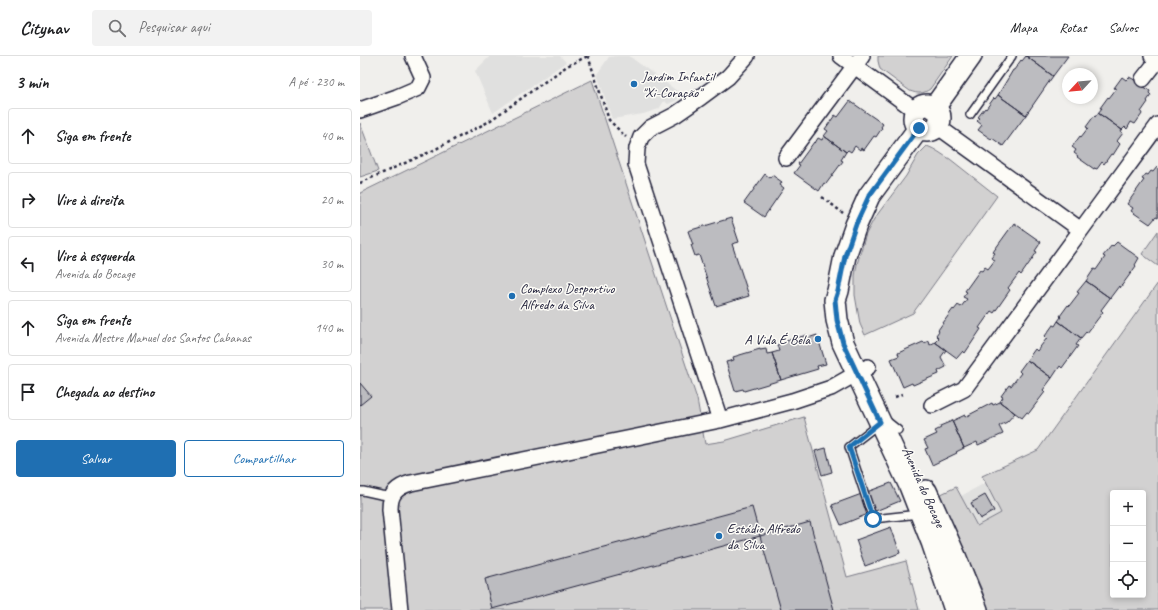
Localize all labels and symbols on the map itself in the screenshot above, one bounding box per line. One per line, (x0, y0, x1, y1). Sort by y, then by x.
place label: Jardim Infantil "Xi-Coração" (641, 68, 717, 101)
north arrow (1062, 68, 1098, 104)
marker: Jardim Infantil "Xi-Coração" (629, 79, 639, 89)
route end (910, 119, 928, 137)
place label: Complexo Desportivo Alfredo da Silva (520, 280, 615, 313)
marker: Complexo Desportivo Alfredo da Silva (507, 291, 517, 301)
place label: A Vida É Bela (745, 331, 811, 348)
marker: A Vida É Bela (813, 334, 823, 344)
street label: Avenida do Bocage (898, 444, 949, 531)
route start (864, 510, 882, 528)
place label: Estádio Alfredo da Silva (727, 520, 801, 553)
marker: Estádio Alfredo da Silva (714, 531, 724, 541)

